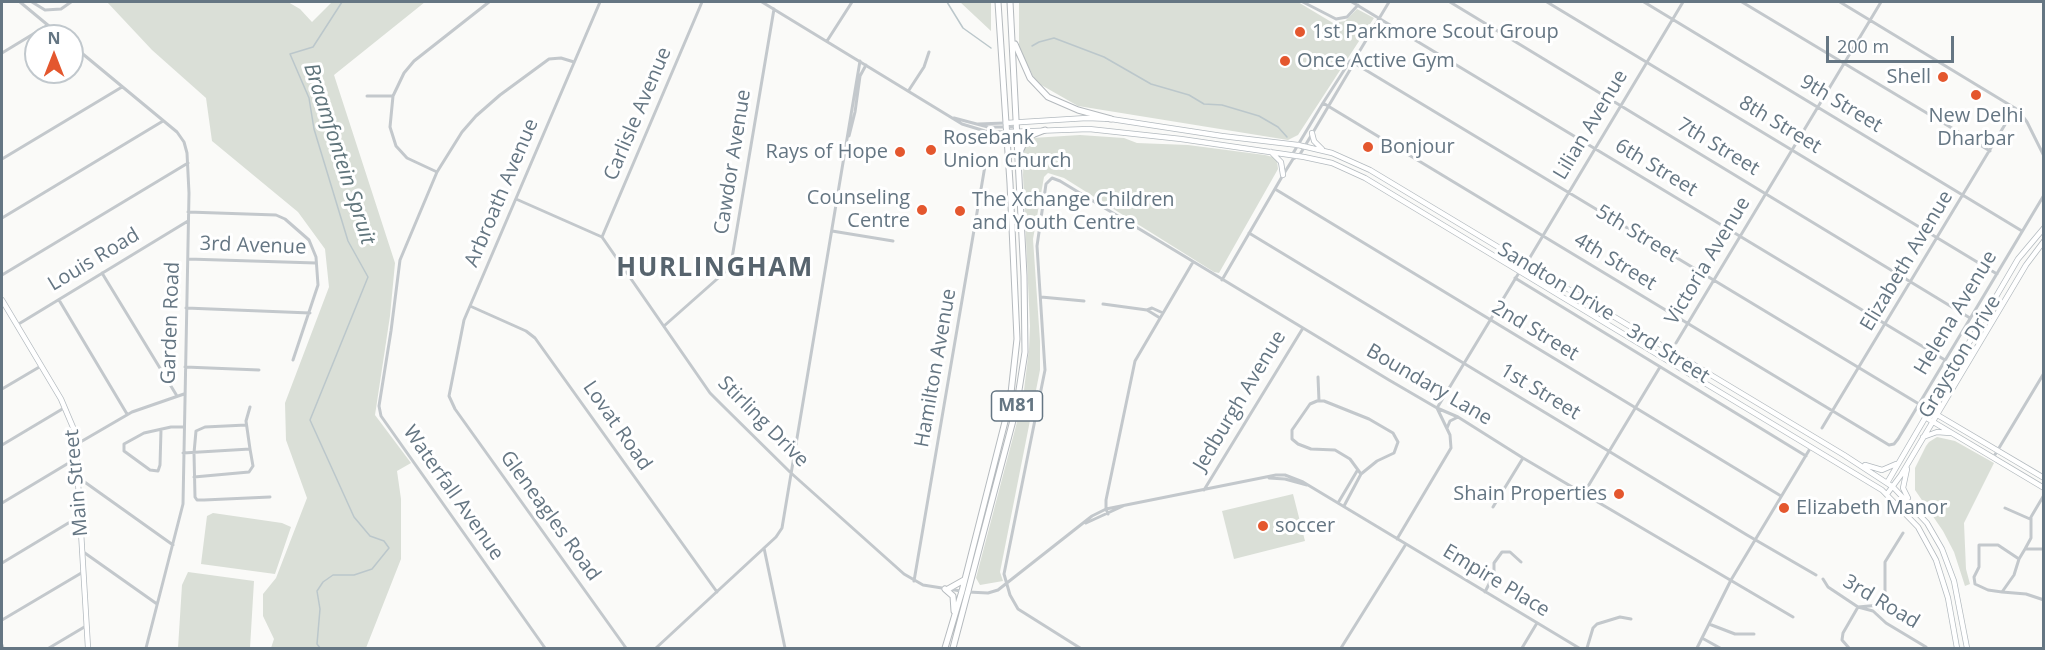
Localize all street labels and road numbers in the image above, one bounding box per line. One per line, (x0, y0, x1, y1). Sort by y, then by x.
street label: Carlisle Avenue (599, 44, 677, 184)
street label: Lilian Avenue (1549, 66, 1633, 184)
street label: 9th Street (1795, 70, 1887, 138)
street label: Cawdor Avenue (710, 88, 756, 236)
street label: 8th Street (1734, 91, 1826, 159)
street label: 7th Street (1672, 113, 1764, 181)
street label: Arbroath Avenue (460, 115, 544, 271)
street label: 6th Street (1610, 134, 1702, 202)
street label: Elizabeth Avenue (1856, 187, 1958, 335)
street label: Victoria Avenue (1660, 193, 1756, 329)
street label: 5th Street (1591, 200, 1683, 268)
street label: Louis Road (44, 223, 144, 297)
street label: 4th Street (1569, 228, 1661, 296)
street label: 3rd Avenue (199, 232, 307, 260)
street label: Sandton Drive (1493, 238, 1619, 326)
street label: Helena Avenue (1910, 247, 2002, 379)
street label: Garden Road (157, 261, 185, 385)
street label: Hamilton Avenue (910, 287, 962, 449)
street label: Grayston Drive (1914, 291, 2006, 423)
street label: 2nd Street (1487, 296, 1583, 366)
street label: 3rd Street (1622, 319, 1714, 389)
street label: Jedburgh Avenue (1189, 326, 1291, 476)
street label: Boundary Lane (1362, 339, 1496, 431)
street label: 1st Street (1496, 359, 1584, 425)
street label: Stirling Drive (713, 372, 813, 472)
street label: Lovat Road (577, 377, 657, 475)
road number: M81 (992, 391, 1042, 421)
street label: Waterfall Avenue (398, 421, 508, 565)
street label: Main Street (60, 428, 94, 538)
street label: Gleneagles Road (495, 446, 605, 586)
street label: Empire Place (1438, 540, 1554, 622)
street label: 3rd Road (1838, 570, 1924, 634)

